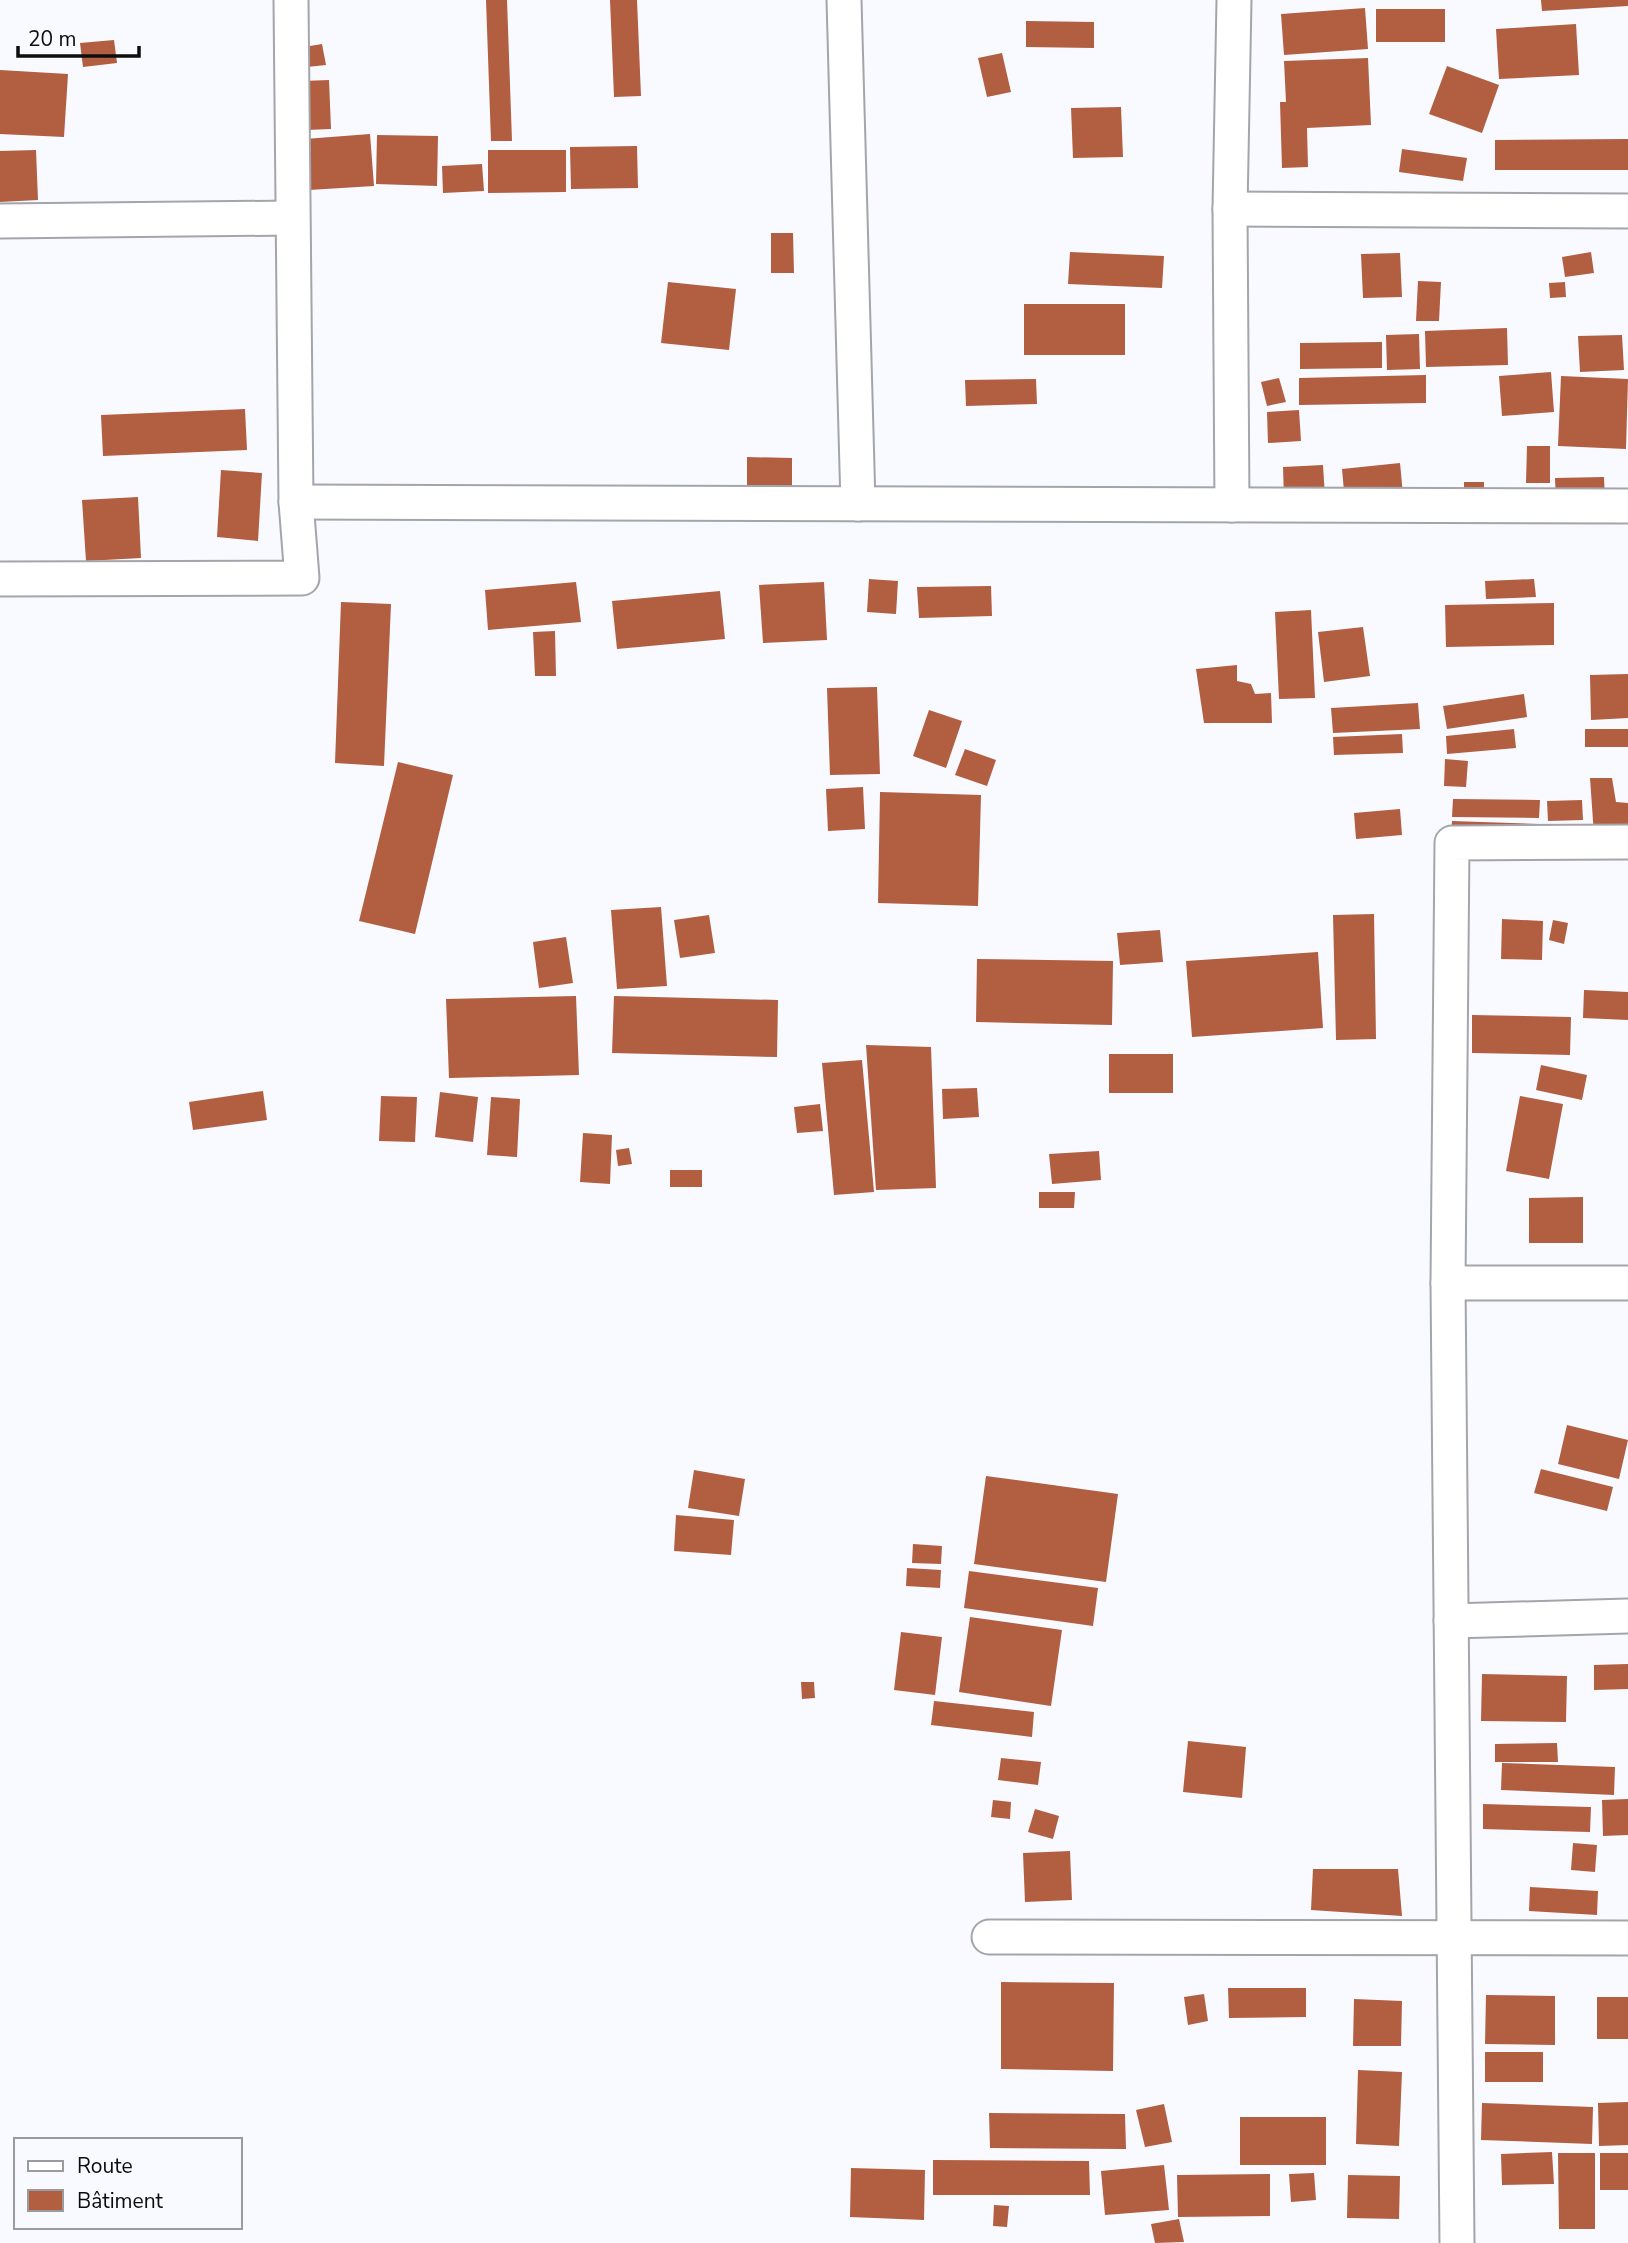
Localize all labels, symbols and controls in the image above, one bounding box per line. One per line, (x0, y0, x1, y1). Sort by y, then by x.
scale bar (18, 14, 138, 58)
text: 20 m (28, 25, 77, 53)
legend (14, 2138, 242, 2229)
text: Route (77, 2152, 133, 2180)
text: Bâtiment (77, 2187, 164, 2215)

